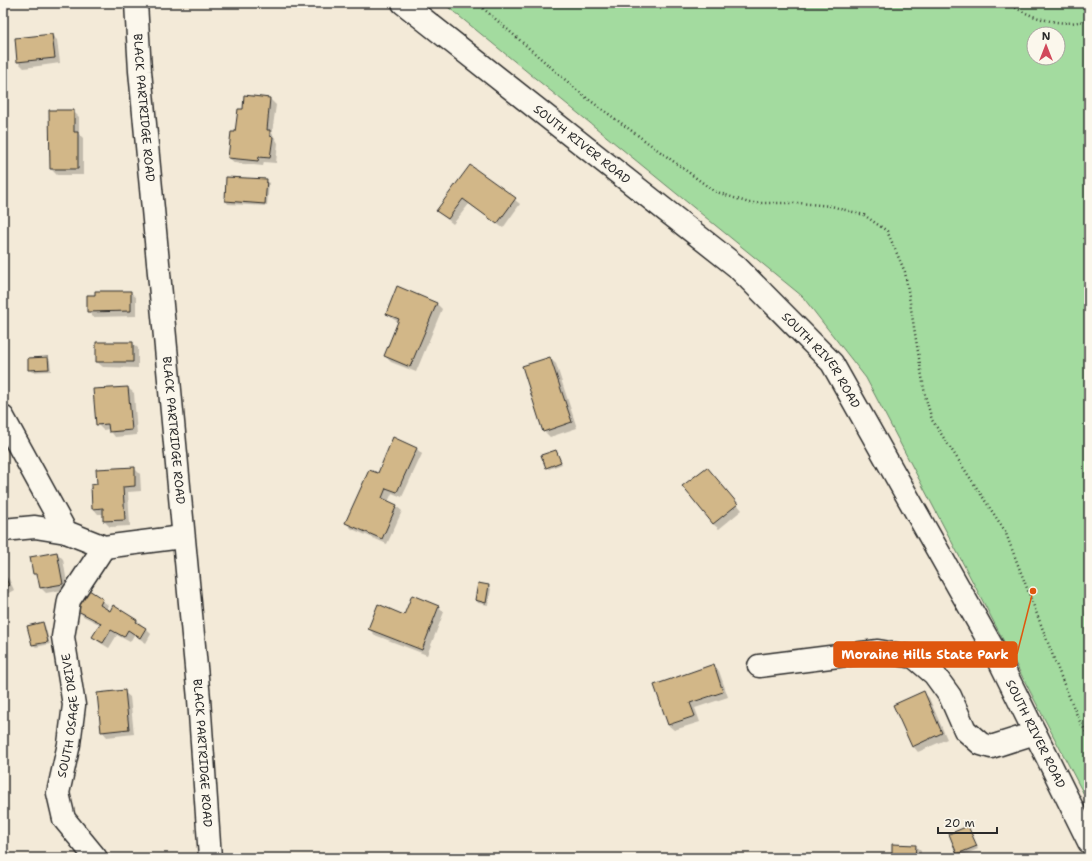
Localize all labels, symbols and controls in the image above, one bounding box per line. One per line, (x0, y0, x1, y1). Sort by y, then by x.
north arrow (1026, 26, 1066, 66)
text: N (1042, 29, 1051, 44)
street label: BLACK PARTRIDGE ROAD (130, 33, 158, 183)
street label: SOUTH RIVER ROAD (530, 101, 634, 188)
street label: SOUTH RIVER ROAD (778, 309, 864, 411)
street label: BLACK PARTRIDGE ROAD (159, 356, 189, 505)
callout: Moraine Hills State Park (834, 642, 1017, 667)
text: Moraine Hills State Park (841, 646, 1009, 663)
street label: SOUTH OSAGE DRIVE (54, 652, 82, 779)
street label: SOUTH RIVER ROAD (1002, 677, 1069, 791)
street label: BLACK PARTRIDGE ROAD (189, 678, 216, 828)
scale bar (938, 809, 997, 835)
text: 20 m (944, 815, 975, 831)

